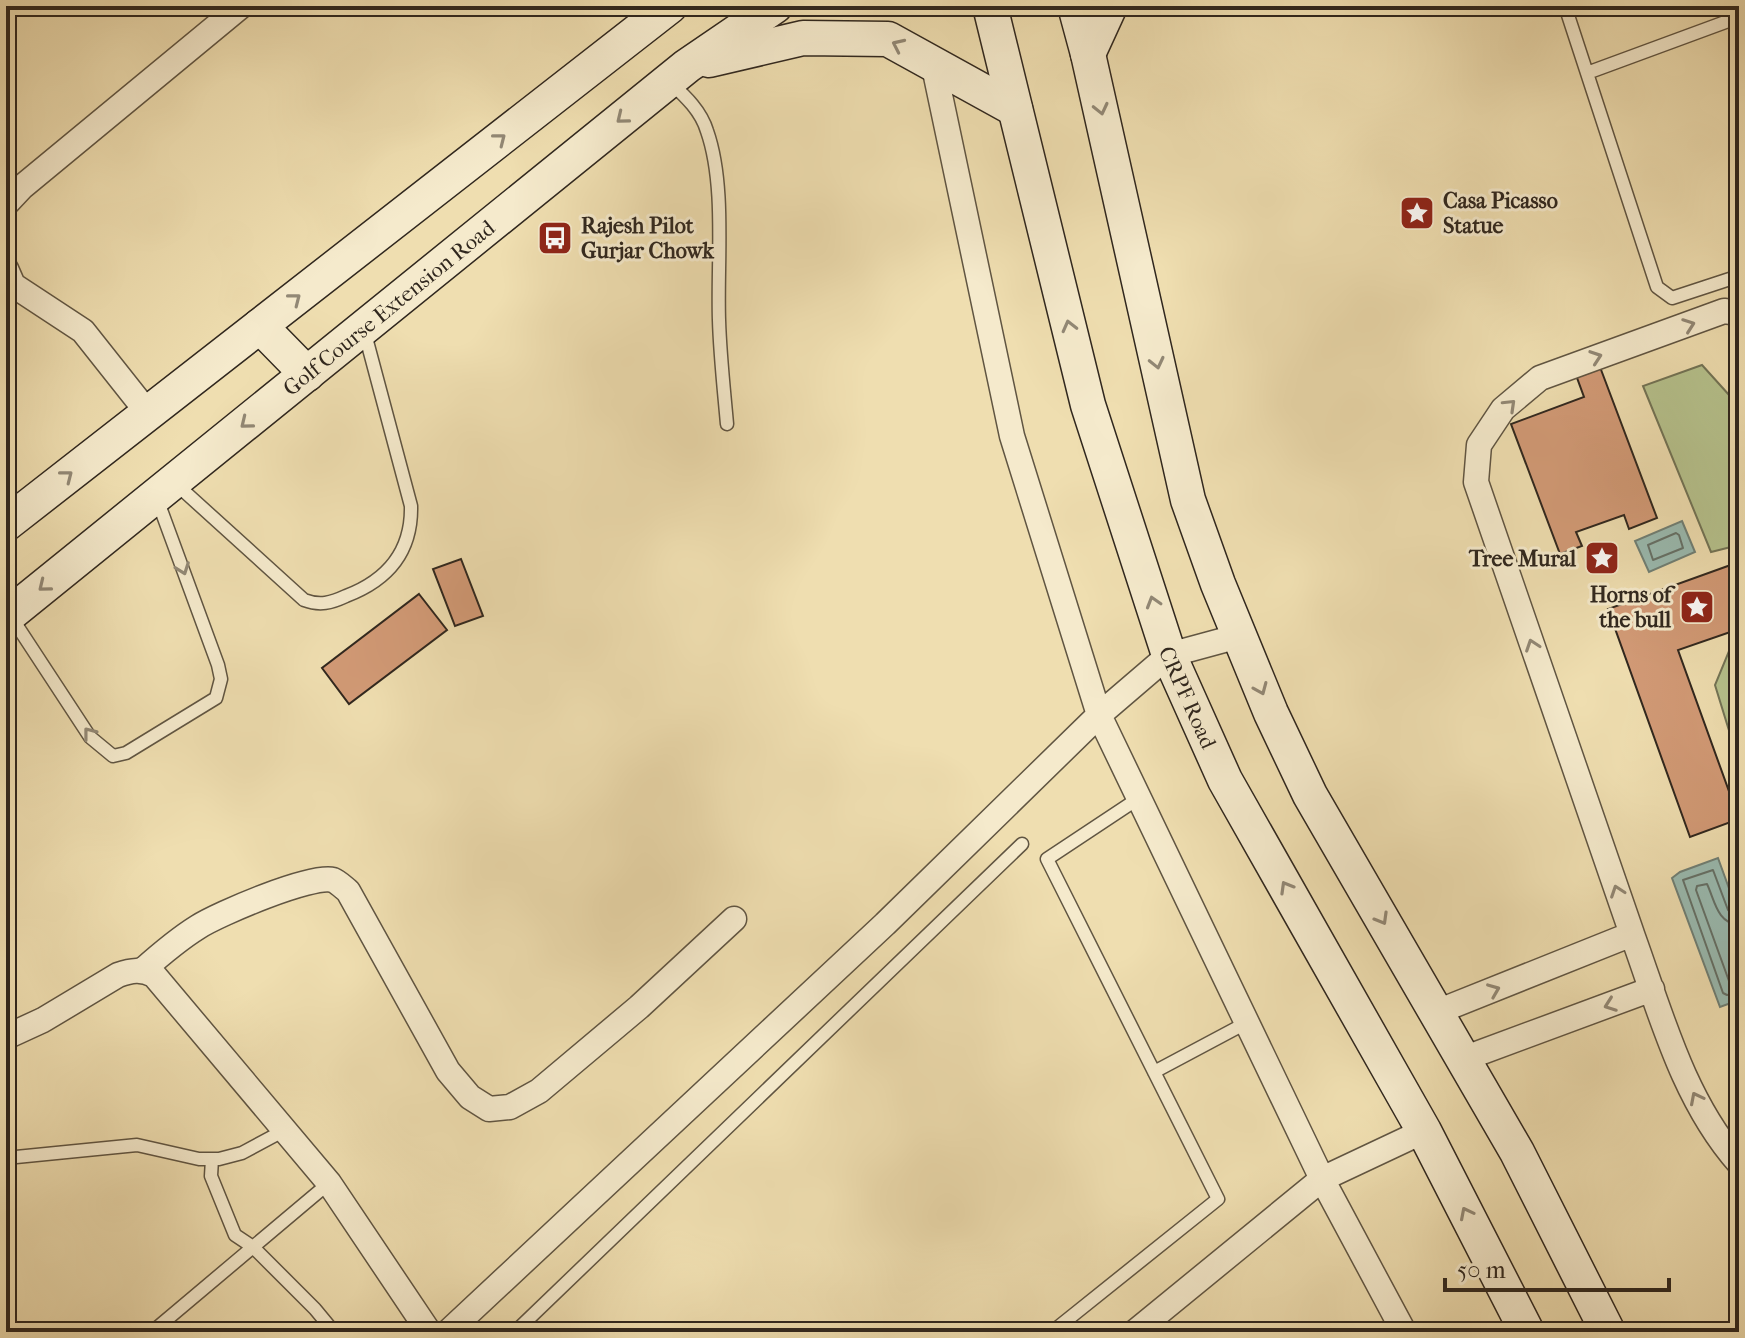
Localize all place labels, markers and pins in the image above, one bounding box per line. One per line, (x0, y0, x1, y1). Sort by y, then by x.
place label: Casa Picasso Statue (1443, 188, 1558, 239)
place icon: Casa Picasso Statue (1398, 194, 1436, 232)
place label: Rajesh Pilot Gurjar Chowk (581, 213, 714, 264)
bus stop icon: Rajesh Pilot Gurjar Chowk (536, 219, 574, 257)
place icon: Tree Mural (1583, 539, 1621, 577)
place label: Tree Mural (1468, 546, 1577, 572)
place label: Horns of the bull (1590, 582, 1676, 633)
place icon: Horns of the bull (1678, 588, 1716, 626)

